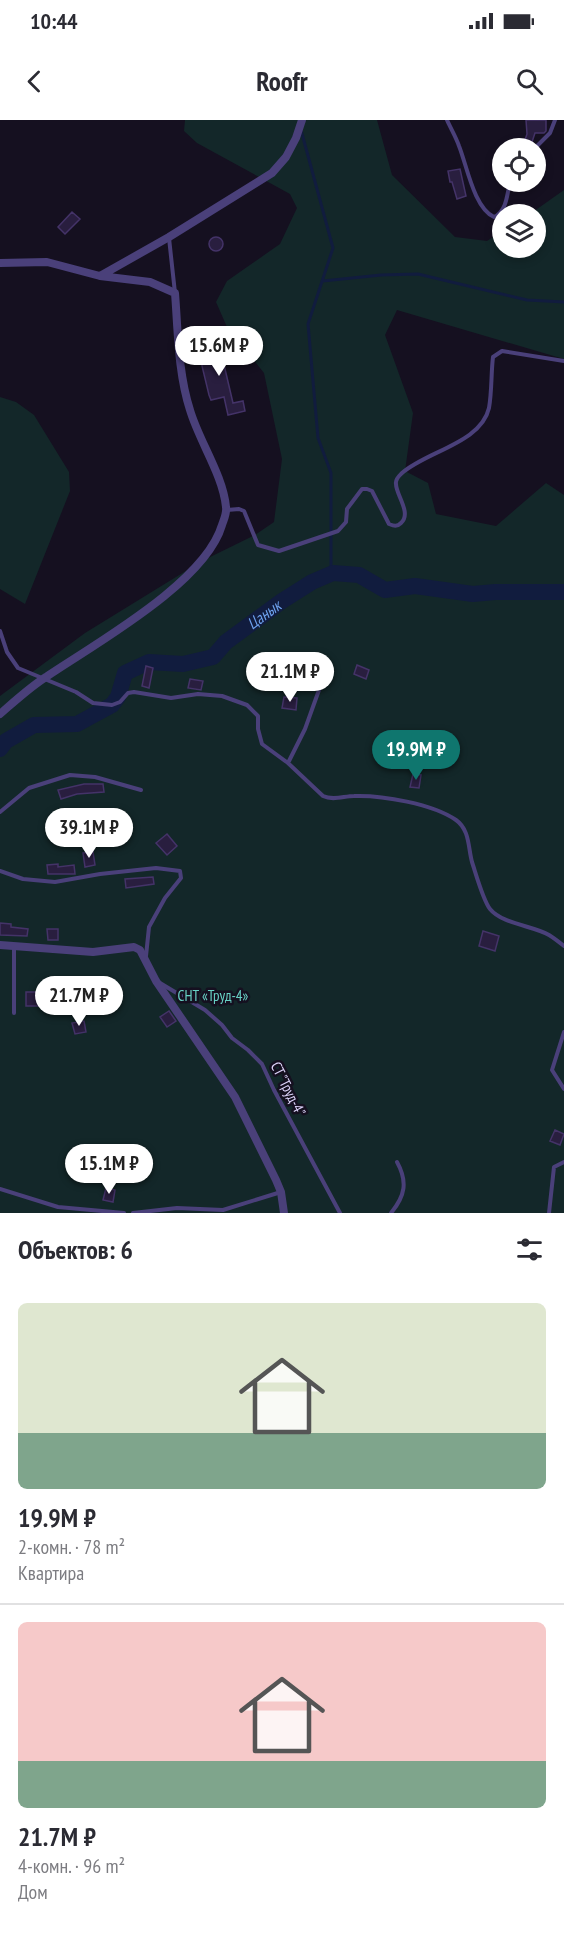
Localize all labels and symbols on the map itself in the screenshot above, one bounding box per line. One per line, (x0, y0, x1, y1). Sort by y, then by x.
pin: 15.6M ₽ (164, 326, 274, 377)
water label: Цанык (243, 594, 286, 633)
pin: 21.1M ₽ (235, 652, 345, 703)
pin: 19.9M ₽ (361, 730, 471, 781)
pin: 39.1M ₽ (34, 808, 144, 859)
pin: 21.7M ₽ (24, 976, 134, 1027)
park label: СНТ «Труд-4» (178, 986, 249, 1005)
street label: СТ "Труд-4" (267, 1058, 310, 1119)
pin: 15.1M ₽ (54, 1144, 164, 1195)

